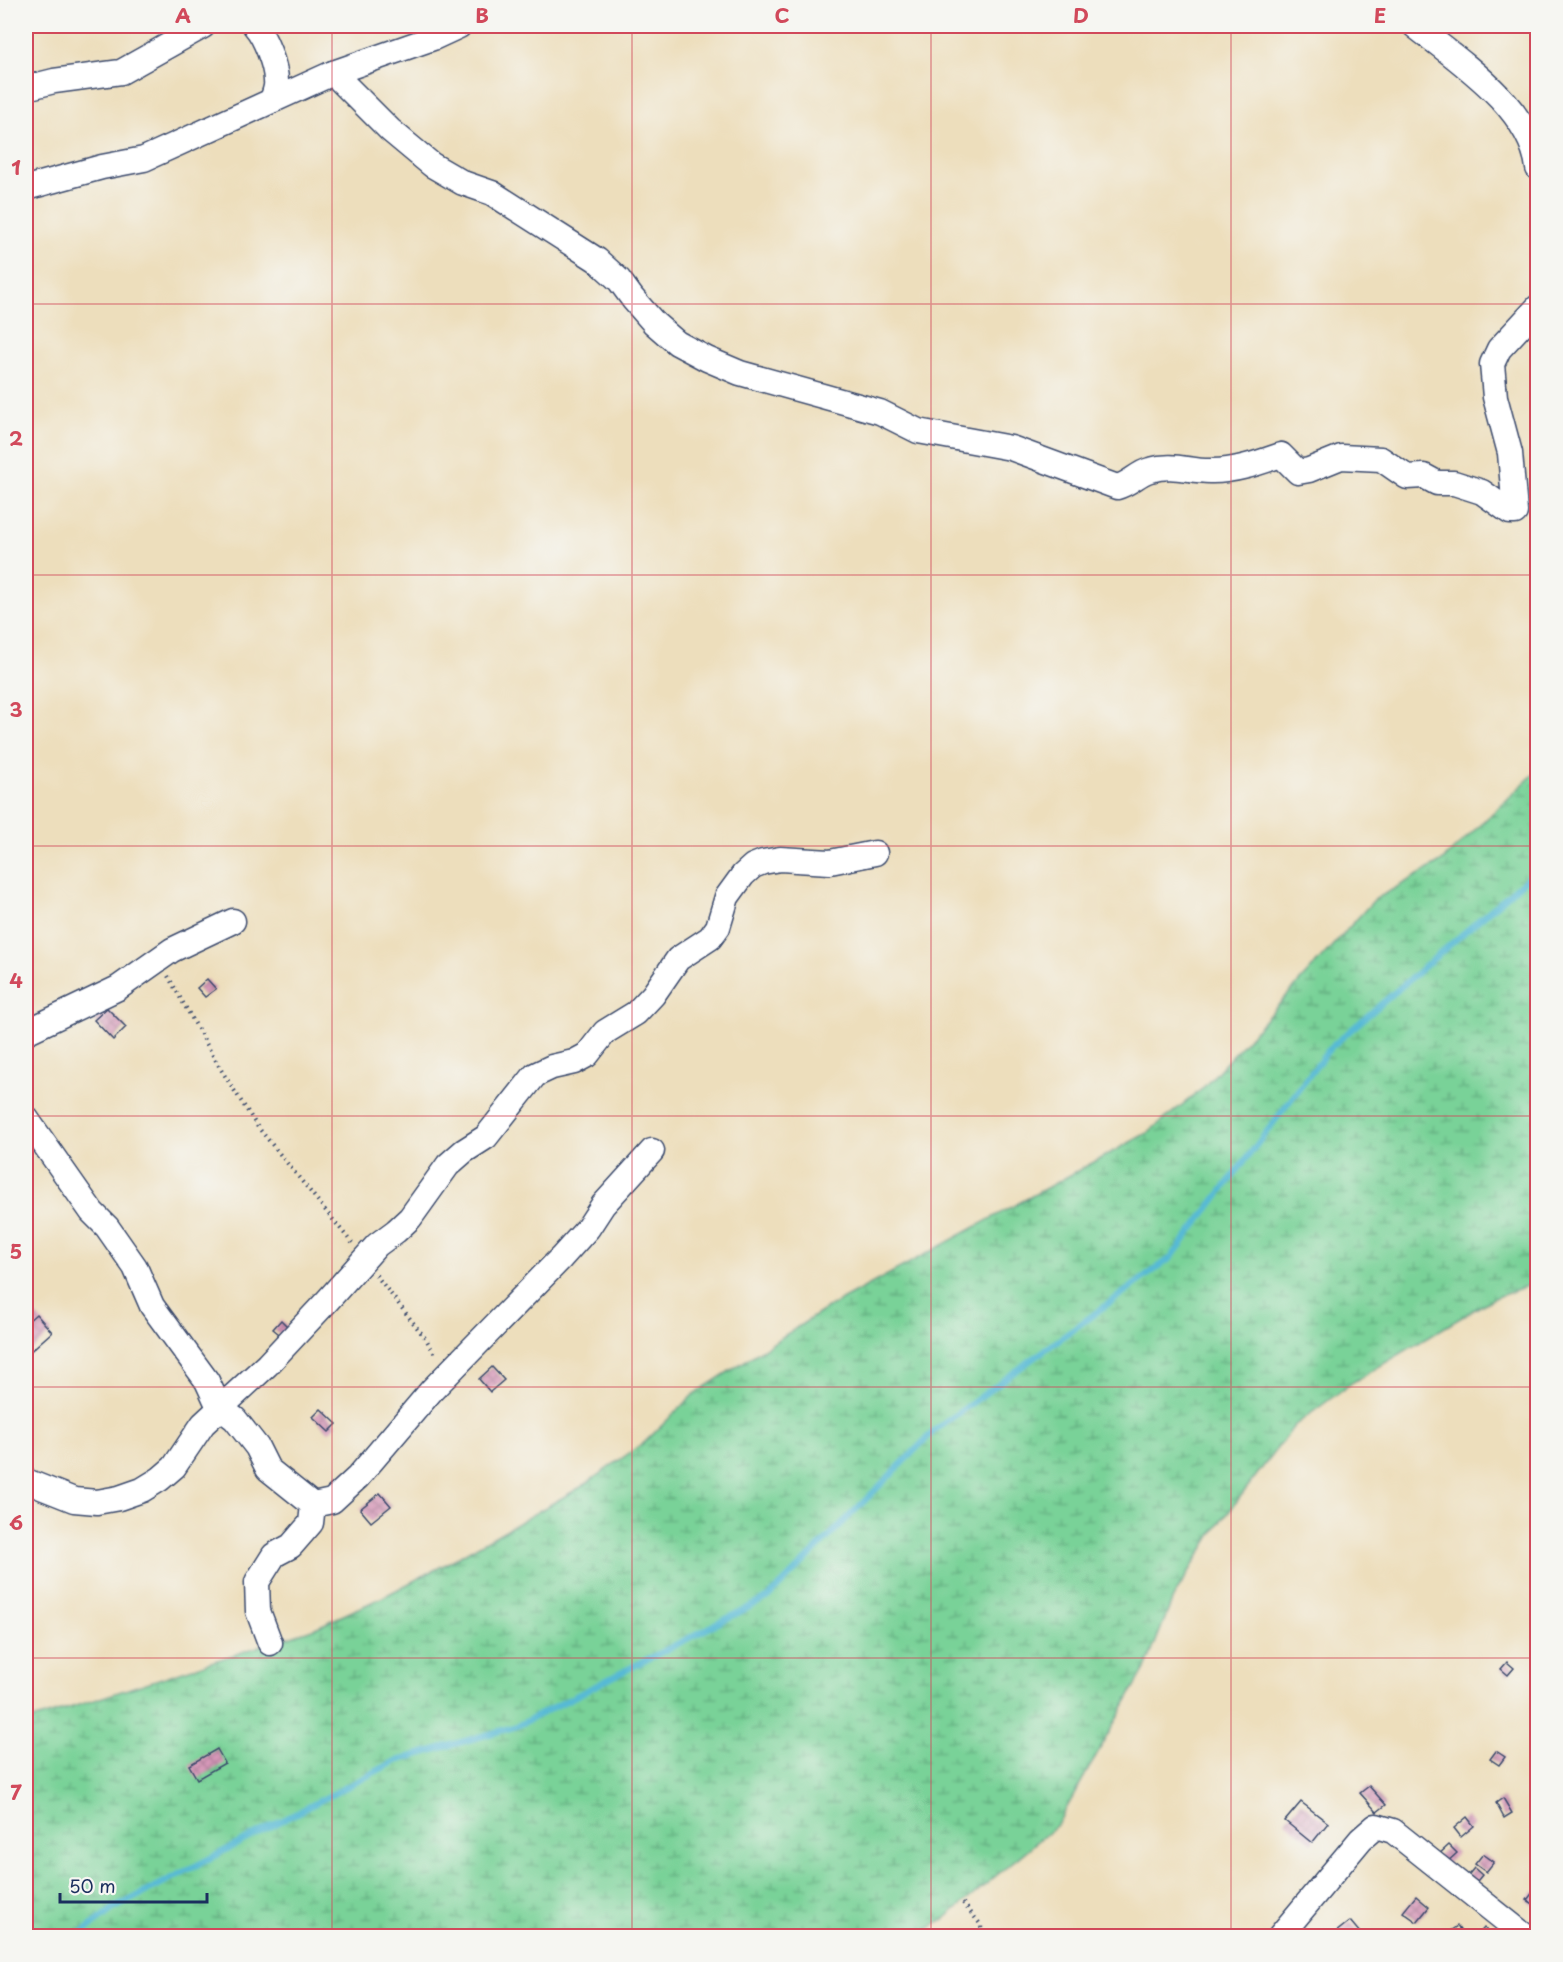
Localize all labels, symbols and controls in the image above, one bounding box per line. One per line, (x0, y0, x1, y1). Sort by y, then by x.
text: A (175, 0, 191, 30)
text: B (475, 0, 489, 30)
text: C (774, 0, 790, 30)
text: D (1073, 0, 1089, 30)
text: E (1374, 0, 1386, 30)
text: 1 (11, 152, 21, 182)
text: 2 (9, 423, 23, 453)
text: 3 (9, 694, 23, 724)
text: 4 (9, 965, 23, 995)
text: 5 (10, 1236, 22, 1266)
text: 6 (9, 1507, 23, 1537)
text: 7 (10, 1777, 22, 1807)
scale bar (60, 1866, 207, 1904)
text: 50 m (69, 1872, 116, 1899)

